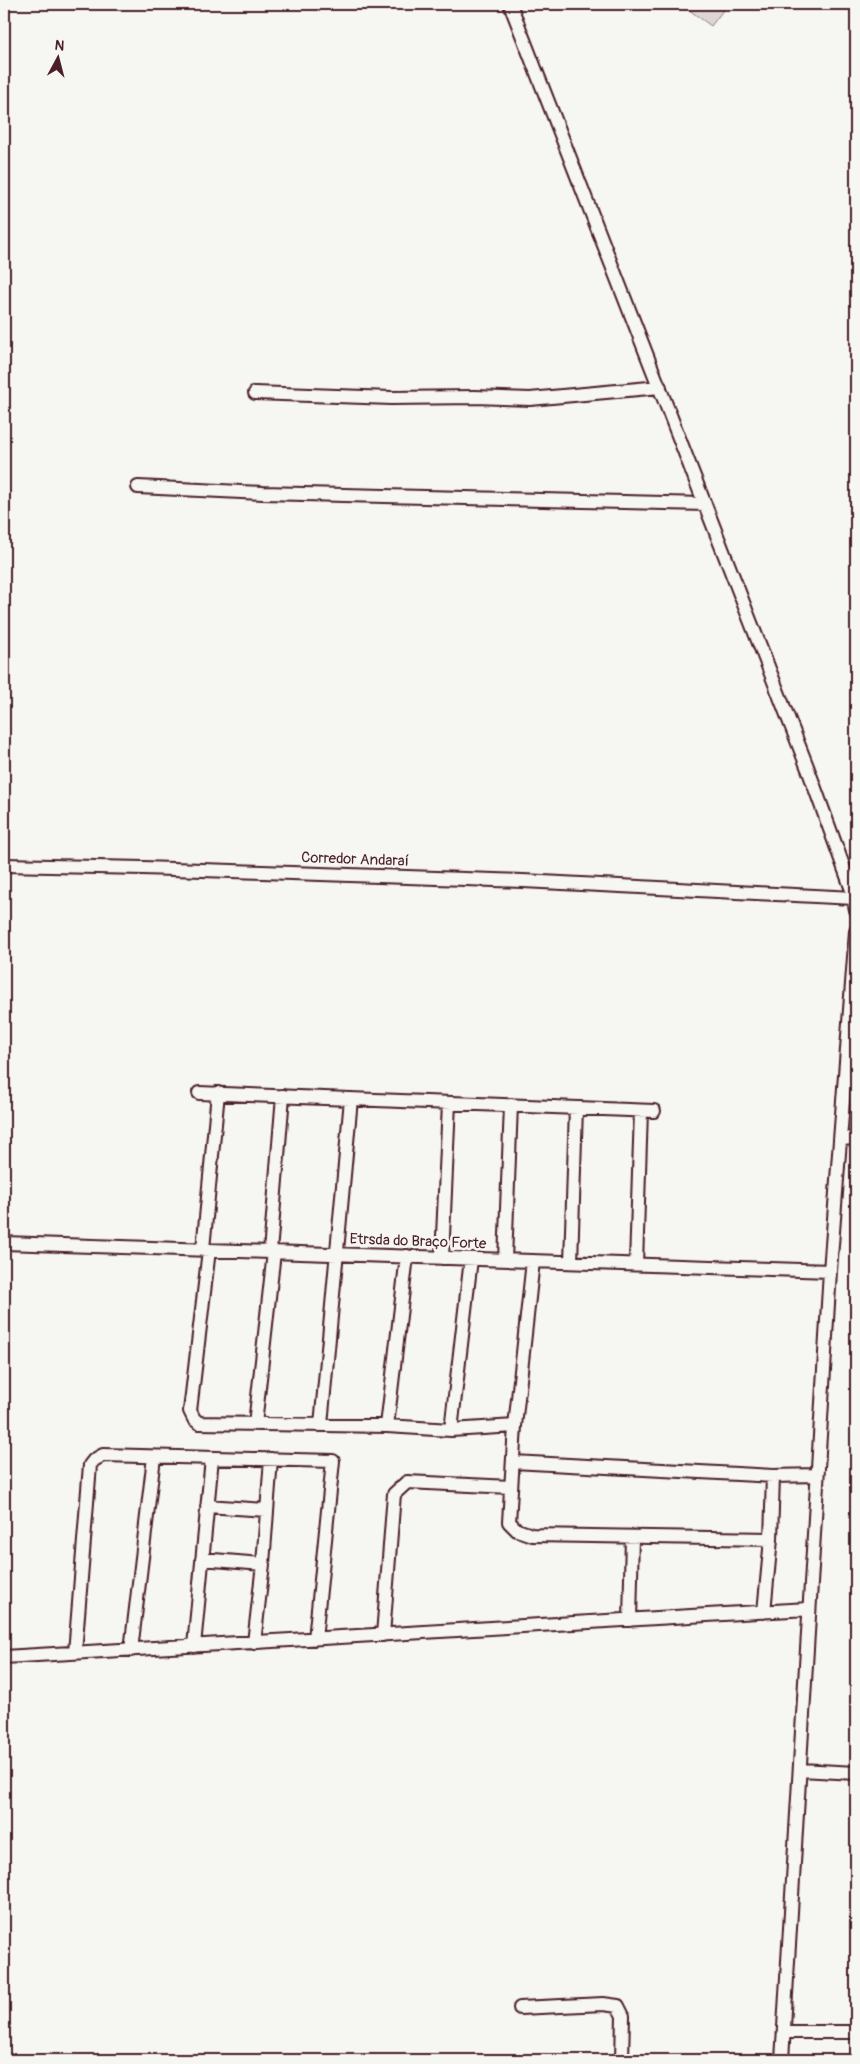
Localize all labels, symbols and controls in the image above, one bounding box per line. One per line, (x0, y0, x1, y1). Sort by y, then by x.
north arrow (32, 32, 82, 82)
text: N (54, 37, 65, 55)
street label: Corredor Andaraí (301, 848, 409, 871)
street label: Etrsda do Braço Forte (349, 1230, 487, 1253)

